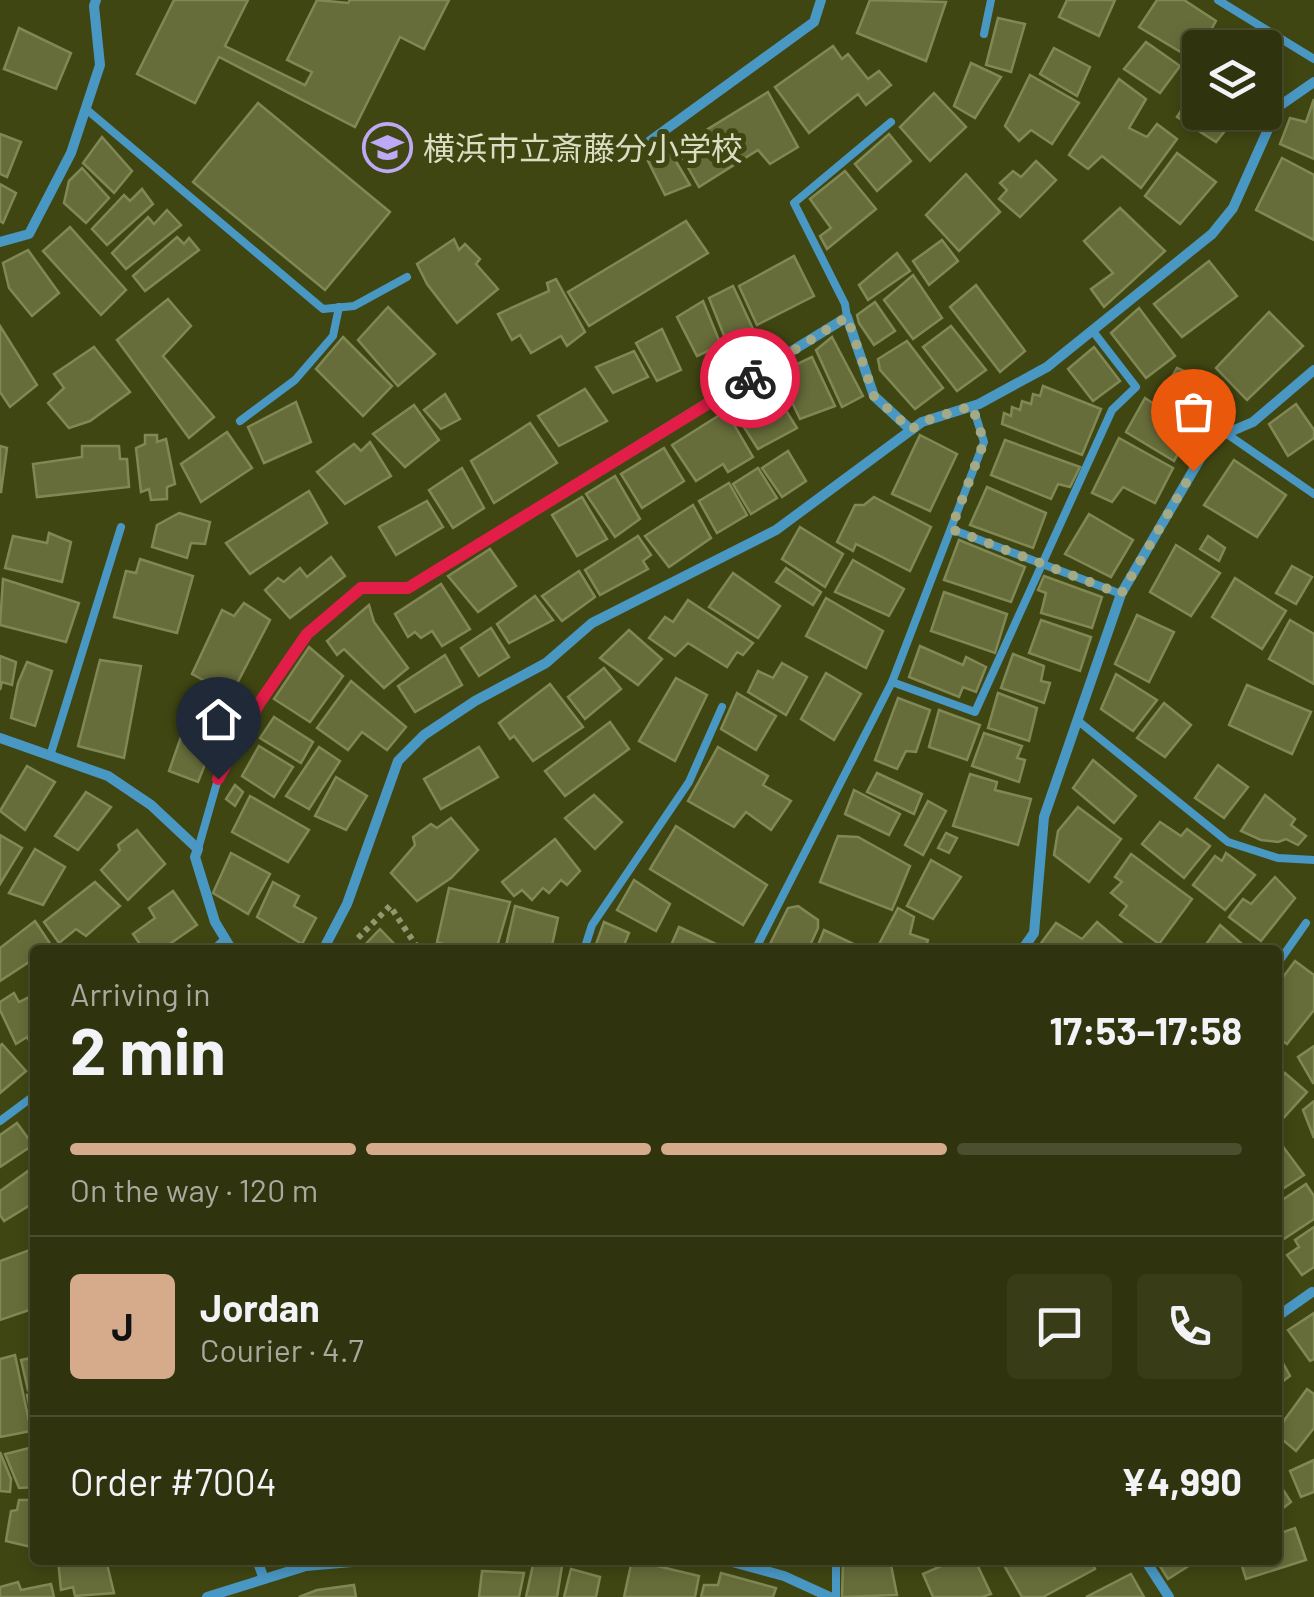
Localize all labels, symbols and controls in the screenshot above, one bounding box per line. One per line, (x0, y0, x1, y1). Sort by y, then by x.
map controls (1182, 30, 1282, 130)
button: layers (1182, 30, 1282, 130)
school or university icon: 横浜市立斎藤分小学校 (362, 121, 414, 173)
place label: 横浜市立斎藤分小学校 (423, 128, 743, 166)
courier (700, 328, 800, 428)
icon: bike (723, 351, 778, 406)
pin (1151, 369, 1236, 472)
icon: bag (1166, 384, 1221, 439)
pin (176, 677, 261, 780)
icon: home (191, 692, 246, 747)
text: Arriving in (70, 974, 210, 1012)
text: 17:53–17:58 (1050, 1007, 1242, 1053)
text: 2 min (70, 1010, 226, 1088)
text: On the way · 120 m (70, 1170, 318, 1208)
button: chat (1007, 1274, 1112, 1379)
button: phone (1137, 1274, 1242, 1379)
text: Jordan (200, 1284, 320, 1330)
text: J (111, 1303, 134, 1349)
text: Courier · 4.7 (200, 1330, 364, 1368)
text: Order #7004 (70, 1458, 277, 1504)
text: ¥4,990 (1121, 1458, 1242, 1504)

